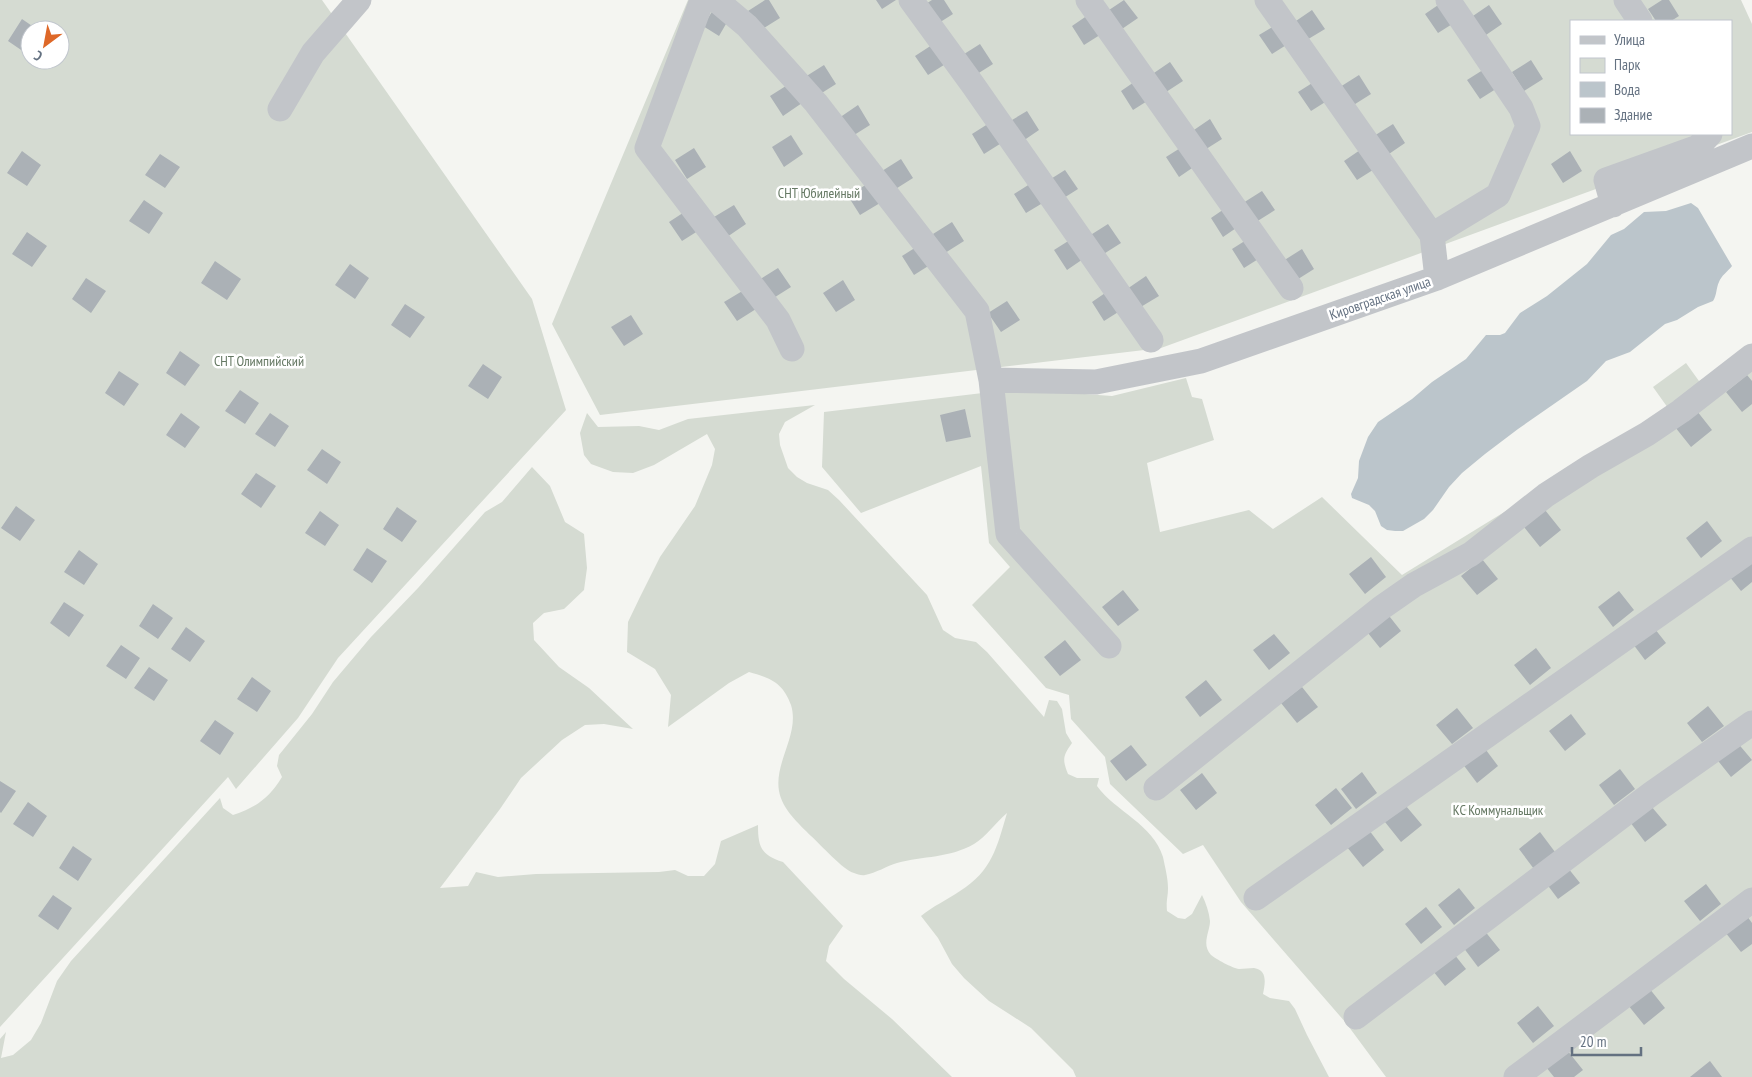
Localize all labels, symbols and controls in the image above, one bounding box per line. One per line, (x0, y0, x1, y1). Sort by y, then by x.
north arrow (20, 20, 70, 70)
legend (1570, 20, 1732, 135)
text: Улица (1614, 30, 1645, 49)
text: С (30, 46, 46, 65)
text: Парк (1614, 55, 1640, 74)
text: Вода (1614, 80, 1640, 99)
text: Здание (1614, 105, 1652, 124)
park label: СНТ Юбилейный (778, 184, 860, 202)
street label: Кировградская улица (1327, 272, 1433, 324)
park label: СНТ Олимпийский (214, 352, 304, 370)
park label: КС Коммунальщик (1453, 801, 1544, 819)
scale bar (1572, 1024, 1641, 1056)
text: 20 m (1580, 1032, 1606, 1051)

